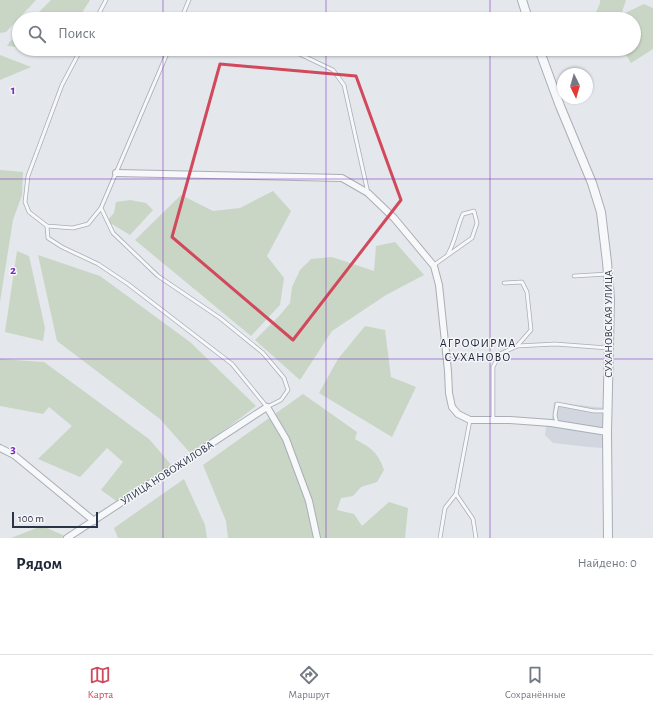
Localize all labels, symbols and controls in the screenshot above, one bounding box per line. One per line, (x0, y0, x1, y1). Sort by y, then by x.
search box (12, 12, 641, 56)
icon: search (26, 23, 48, 45)
text: Поиск (58, 26, 96, 41)
north arrow (557, 68, 593, 104)
text: 1 (11, 84, 15, 97)
text: 2 (10, 264, 16, 277)
street label: СУХАНОВСКАЯ УЛИЦА (603, 270, 614, 378)
district label: АГРОФИРМА СУХАНОВО (440, 337, 516, 363)
street label: УЛИЦА НОВОЖИЛОВА (119, 439, 216, 507)
text: 3 (10, 443, 16, 456)
scale bar (12, 510, 98, 529)
text: 100 m (18, 513, 44, 524)
text: Рядом (16, 555, 62, 572)
text: Найдено: 0 (578, 557, 637, 570)
tab: Карта (88, 664, 113, 701)
tab: Маршрут (288, 664, 330, 701)
tab: Сохранённые (505, 664, 565, 701)

